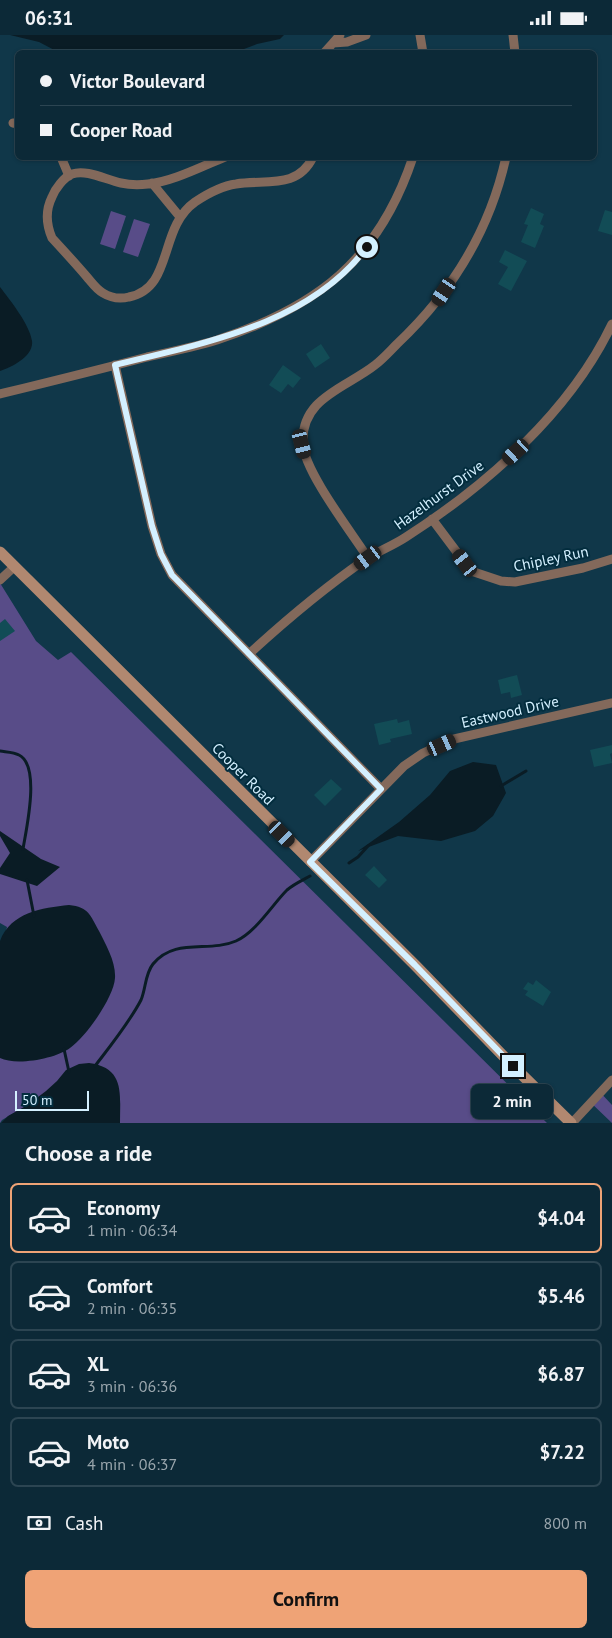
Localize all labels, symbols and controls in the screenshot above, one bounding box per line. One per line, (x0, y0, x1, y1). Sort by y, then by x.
text: 06:31 (25, 6, 73, 30)
text: Victor Boulevard (70, 69, 205, 93)
text: Cooper Road (70, 118, 172, 142)
route start (356, 236, 378, 258)
car (429, 275, 458, 309)
car (291, 428, 312, 460)
car (499, 436, 532, 468)
street label: Hazelhurst Drive (390, 456, 487, 534)
street label: Chipley Run (512, 541, 590, 576)
car (351, 543, 384, 573)
car (449, 547, 480, 579)
street label: Eastwood Drive (459, 691, 561, 732)
car (425, 732, 458, 758)
street label: Cooper Road (208, 738, 279, 809)
car (266, 818, 297, 850)
route end (502, 1055, 524, 1077)
callout: 2 min (472, 1083, 554, 1119)
scale bar (15, 1088, 89, 1111)
text: 50 m (22, 1091, 52, 1109)
text: 2 min (492, 1091, 532, 1111)
text: Choose a ride (25, 1139, 152, 1167)
icon: car (27, 1196, 72, 1241)
text: Economy (87, 1196, 160, 1220)
text: $4.04 (537, 1206, 585, 1230)
text: 1 min · 06:34 (87, 1220, 177, 1240)
icon: car (27, 1274, 72, 1319)
text: Comfort (87, 1274, 153, 1298)
text: $5.46 (537, 1284, 585, 1308)
text: 2 min · 06:35 (87, 1298, 177, 1318)
icon: car (27, 1352, 72, 1397)
text: XL (87, 1352, 109, 1376)
text: $6.87 (537, 1362, 585, 1386)
text: 3 min · 06:36 (87, 1376, 177, 1396)
icon: car (27, 1430, 72, 1475)
text: Moto (87, 1430, 129, 1454)
text: $7.22 (539, 1440, 585, 1464)
text: 4 min · 06:37 (87, 1454, 177, 1474)
icon: cash (25, 1509, 53, 1537)
text: Cash (65, 1511, 103, 1535)
text: 800 m (544, 1513, 587, 1533)
button: Confirm (25, 1570, 587, 1628)

